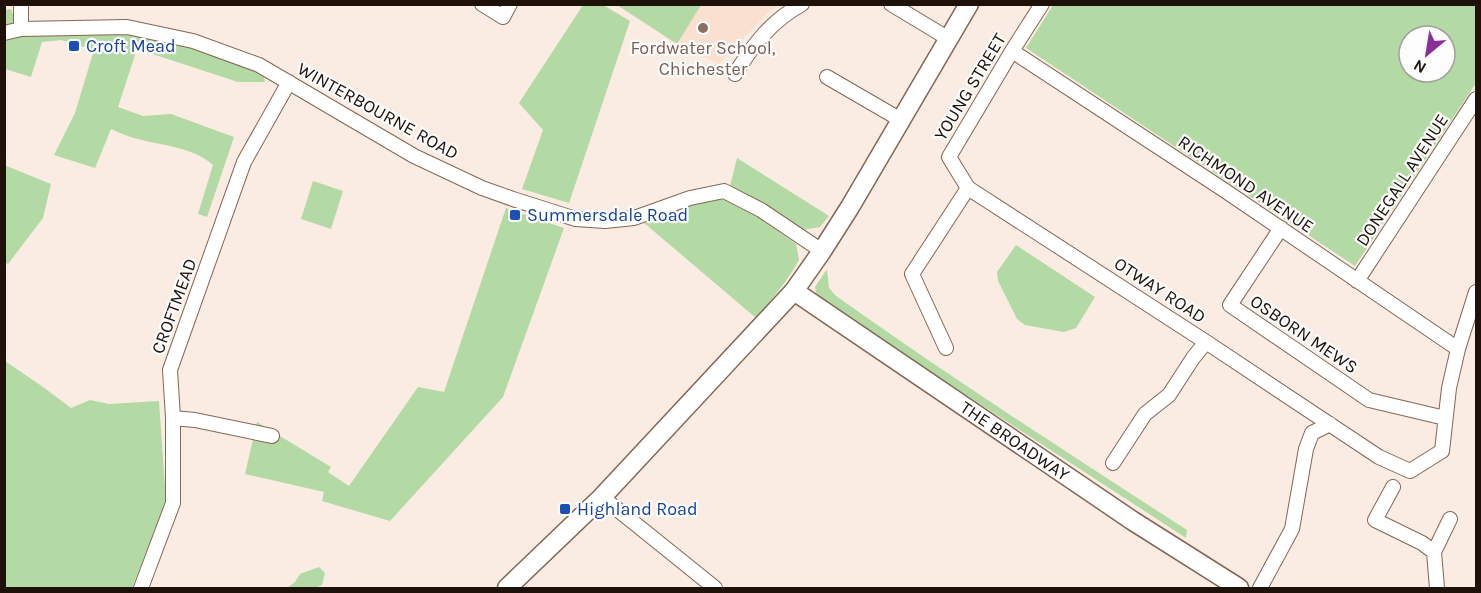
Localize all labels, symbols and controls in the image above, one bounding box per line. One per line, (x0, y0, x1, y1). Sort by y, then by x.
marker: Fordwater School, Chichester (696, 21, 710, 35)
north arrow (1397, 24, 1457, 84)
street label: YOUNG STREET (929, 29, 1011, 145)
place label: Croft Mead (86, 35, 176, 57)
place label: Fordwater School, Chichester (630, 37, 776, 80)
marker: Croft Mead (67, 39, 81, 53)
text: N (1410, 55, 1429, 78)
street label: WINTERBOURNE ROAD (294, 58, 462, 164)
street label: DONEGALL AVENUE (1351, 110, 1453, 250)
street label: RICHMOND AVENUE (1174, 130, 1318, 238)
place label: Summersdale Road (527, 204, 688, 226)
marker: Summersdale Road (508, 208, 522, 222)
street label: OTWAY ROAD (1110, 252, 1210, 328)
street label: CROFTMEAD (147, 255, 201, 357)
street label: OSBORN MEWS (1246, 290, 1362, 378)
street label: THE BROADWAY (956, 396, 1074, 486)
place label: Highland Road (577, 498, 698, 520)
marker: Highland Road (558, 502, 572, 516)

